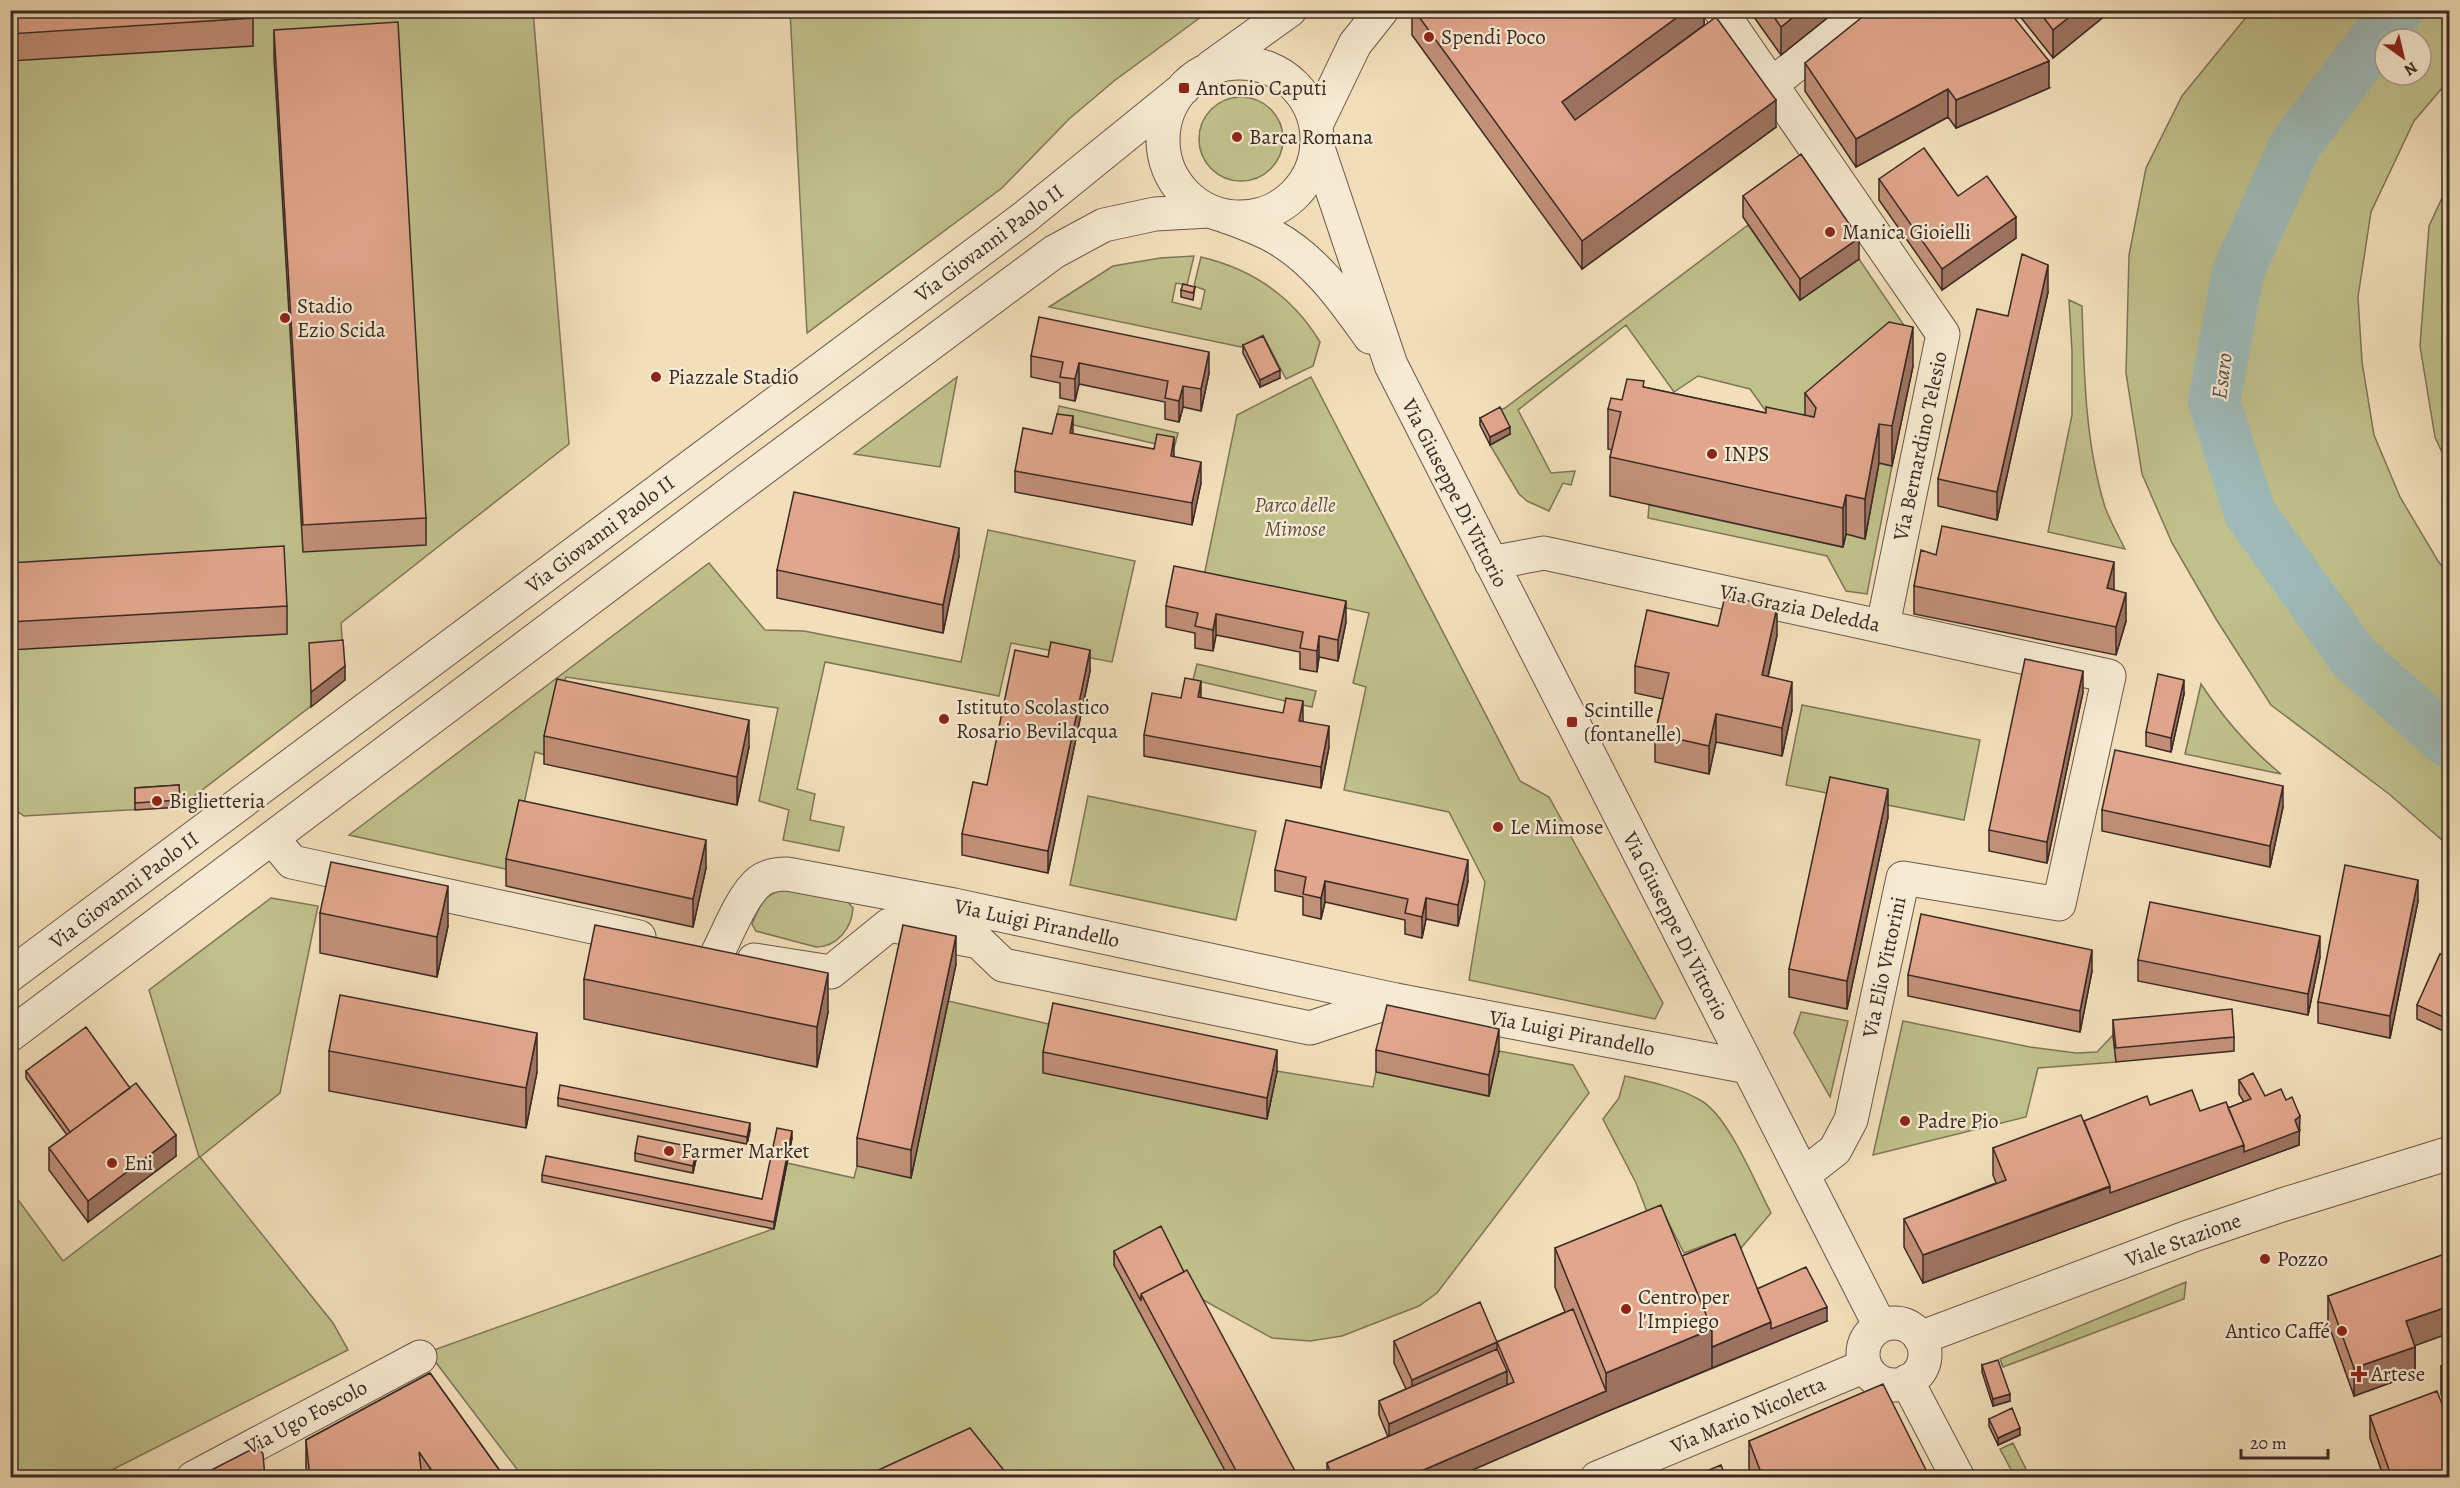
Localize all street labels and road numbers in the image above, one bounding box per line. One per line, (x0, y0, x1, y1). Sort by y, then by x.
street label: Via Giovanni Paolo II (908, 178, 1069, 309)
street label: Via Bernardino Telesio (1886, 349, 1954, 544)
street label: Via Giuseppe Di Vittorio (1395, 393, 1515, 592)
street label: Via Giovanni Paolo II (519, 469, 680, 600)
street label: Via Grazia Deledda (1716, 577, 1883, 639)
street label: Via Giovanni Paolo II (43, 825, 204, 956)
street label: Via Giuseppe Di Vittorio (1616, 826, 1736, 1025)
street label: Via Luigi Pirandello (951, 892, 1122, 954)
street label: Via Elio Vittorini (1855, 894, 1913, 1041)
street label: Via Luigi Pirandello (1486, 1003, 1657, 1063)
street label: Viale Stazione (2120, 1206, 2245, 1274)
street label: Via Mario Nicoletta (1665, 1370, 1830, 1461)
street label: Via Ugo Foscolo (239, 1373, 372, 1461)

